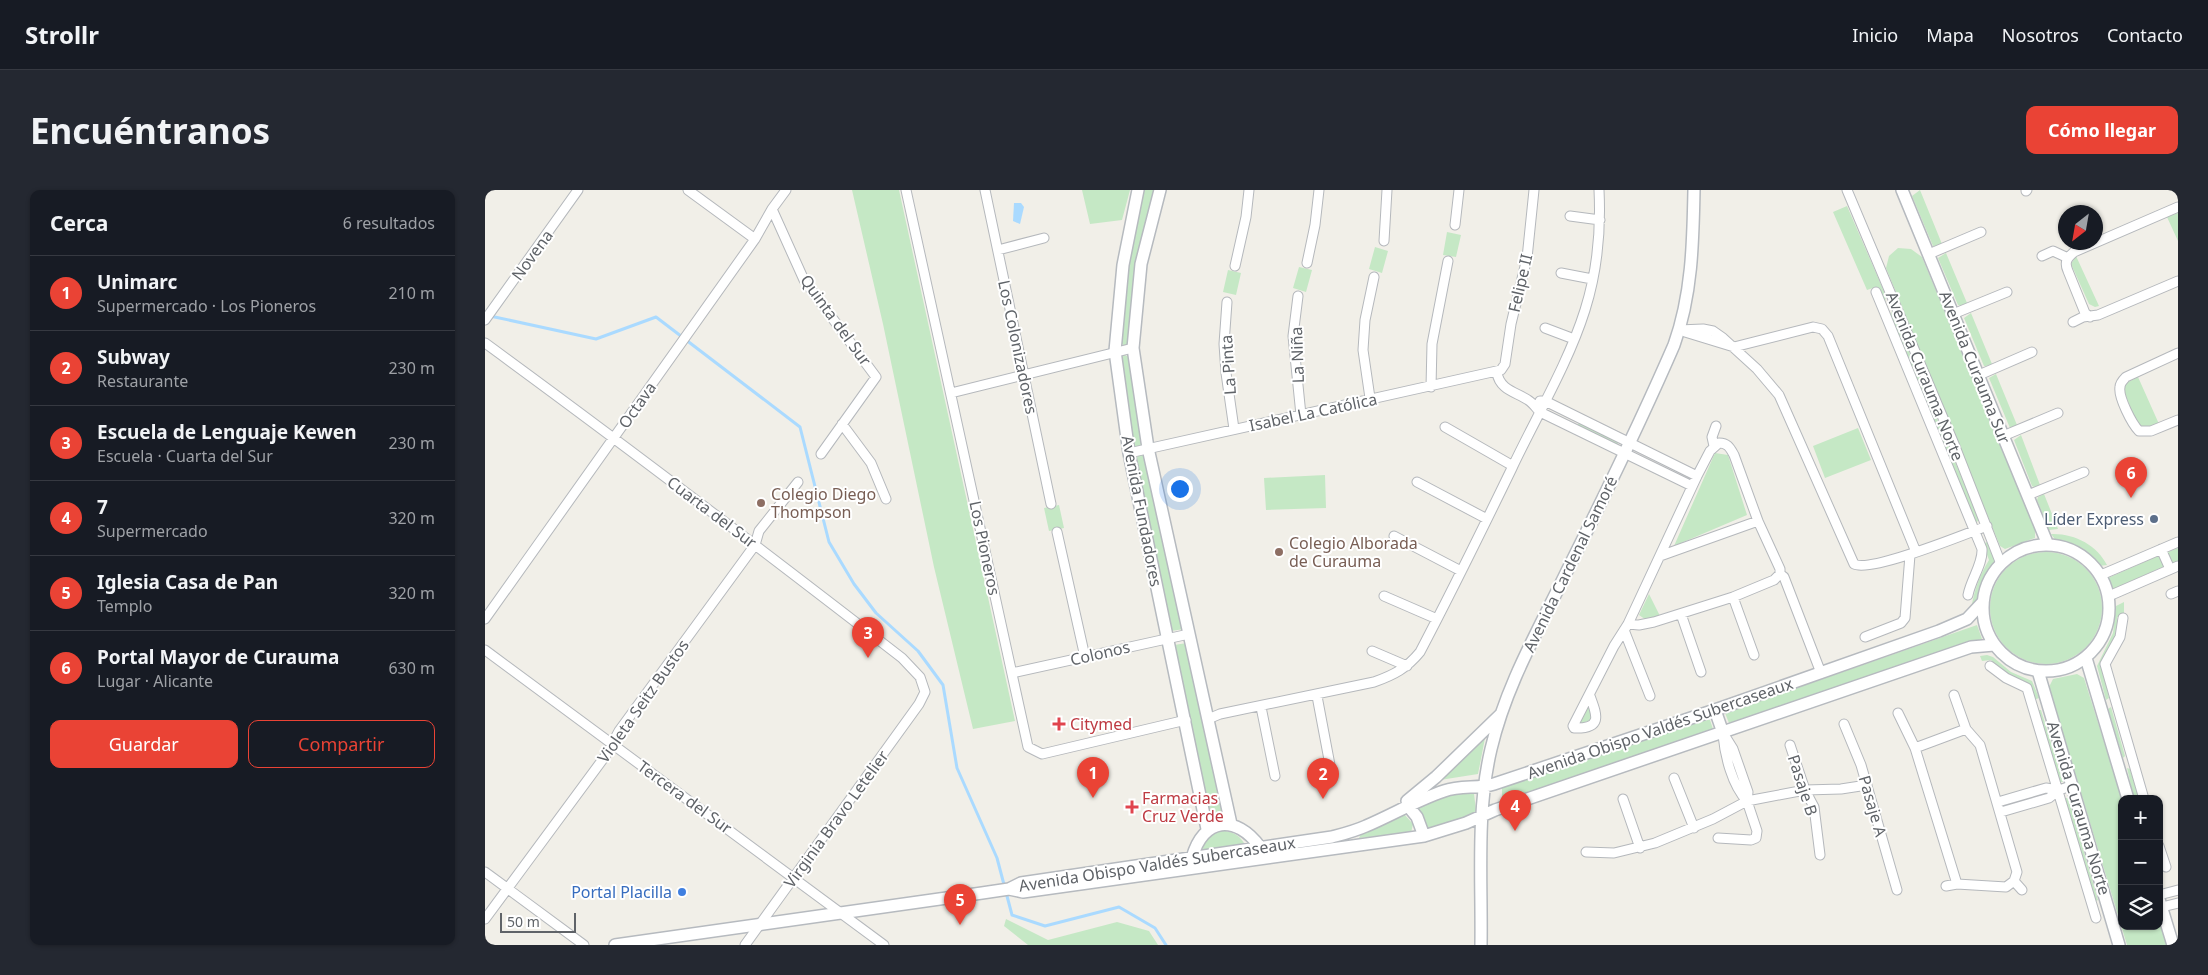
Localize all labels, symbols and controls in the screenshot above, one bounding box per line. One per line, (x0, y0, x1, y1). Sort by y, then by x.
text: Strollr (25, 18, 99, 51)
text: Inicio (1852, 23, 1898, 47)
text: Mapa (1926, 23, 1974, 47)
text: Nosotros (2002, 23, 2079, 47)
text: Contacto (2107, 23, 2183, 47)
button: Cómo llegar (2026, 106, 2178, 154)
text: Encuéntranos (30, 107, 270, 154)
north arrow (2058, 205, 2103, 250)
text: Cerca (50, 209, 108, 237)
text: 6 resultados (343, 212, 435, 234)
street label: Novena (506, 225, 558, 285)
street label: Felipe II (1503, 252, 1537, 314)
text: Unimarc (97, 269, 177, 295)
street label: Quinta del Sur (795, 270, 877, 370)
street label: Los Colonizadores (993, 278, 1043, 416)
text: 1 (61, 282, 71, 304)
text: 210 m (388, 282, 435, 304)
street label: Avenida Curauma Sur (1934, 287, 2016, 447)
street label: Avenida Curauma Norte (1881, 288, 1969, 464)
text: Supermercado · Los Pioneros (97, 295, 316, 317)
street label: La Niña (1285, 326, 1309, 384)
street label: La Pinta (1215, 334, 1241, 396)
text: Subway (97, 344, 170, 370)
text: 2 (61, 357, 71, 379)
text: 230 m (388, 357, 435, 379)
text: Restaurante (97, 370, 188, 392)
street label: Octava (613, 377, 661, 433)
street label: Isabel La Católica (1247, 388, 1379, 436)
text: Escuela de Lenguaje Kewen (97, 419, 356, 445)
text: 3 (61, 432, 71, 454)
text: 230 m (388, 432, 435, 454)
street label: Avenida Fundadores (1117, 433, 1167, 589)
text: Escuela · Cuarta del Sur (97, 445, 273, 467)
pin: 6 (2115, 457, 2147, 498)
street label: Cuarta del Sur (663, 471, 762, 553)
street label: Avenida Cardenal Samoré (1518, 472, 1622, 656)
your location (1167, 476, 1193, 502)
place label: Colegio Diego Thompson (771, 483, 876, 523)
text: 7 (97, 494, 108, 520)
marker: Colegio Diego Thompson (755, 497, 767, 509)
street label: Los Pioneros (964, 499, 1006, 597)
text: 4 (61, 507, 71, 529)
text: 320 m (388, 507, 435, 529)
place label: Líder Express (2044, 508, 2144, 530)
marker: Líder Express (2148, 513, 2160, 525)
text: Supermercado (97, 520, 208, 542)
place label: Colegio Alborada de Curauma (1289, 532, 1418, 572)
marker: Colegio Alborada de Curauma (1273, 546, 1285, 558)
text: Iglesia Casa de Pan (97, 569, 278, 595)
text: 5 (61, 582, 71, 604)
text: 320 m (388, 582, 435, 604)
text: Templo (97, 595, 152, 617)
pin: 3 (852, 617, 884, 658)
street label: Violeta Seitz Bustos (592, 635, 694, 767)
street label: Colonos (1068, 635, 1132, 671)
text: Portal Mayor de Curauma (97, 644, 339, 670)
text: 6 (61, 657, 71, 679)
text: 630 m (388, 657, 435, 679)
text: Lugar · Alicante (97, 670, 213, 692)
street label: Avenida Obispo Valdés Subercaseaux (1524, 672, 1796, 784)
place label: Citymed (1070, 713, 1132, 735)
marker: Citymed (1052, 717, 1066, 731)
street label: Avenida Curauma Norte (2042, 718, 2116, 898)
button: Guardar (50, 720, 238, 768)
button: Compartir (248, 720, 435, 768)
street label: Virginia Bravo Letelier (779, 745, 894, 892)
street label: Pasaje B (1783, 752, 1823, 818)
street label: Tercera del Sur (633, 755, 737, 839)
pin: 1 (1077, 757, 1109, 798)
pin: 2 (1307, 758, 1339, 799)
street label: Pasaje A (1854, 773, 1892, 840)
place label: Farmacias Cruz Verde (1142, 787, 1224, 827)
pin: 4 (1499, 790, 1531, 831)
map controls (2118, 795, 2163, 930)
button: + (2118, 795, 2163, 840)
marker: Farmacias Cruz Verde (1126, 801, 1138, 813)
street label: Avenida Obispo Valdés Subercaseaux (1017, 831, 1297, 897)
button: − (2118, 840, 2163, 885)
place label: Portal Placilla (571, 881, 672, 903)
pin: 5 (944, 884, 976, 925)
button: layers (2118, 885, 2163, 930)
marker: Portal Placilla (676, 886, 688, 898)
scale bar (500, 910, 576, 933)
text: 50 m (507, 912, 540, 931)

